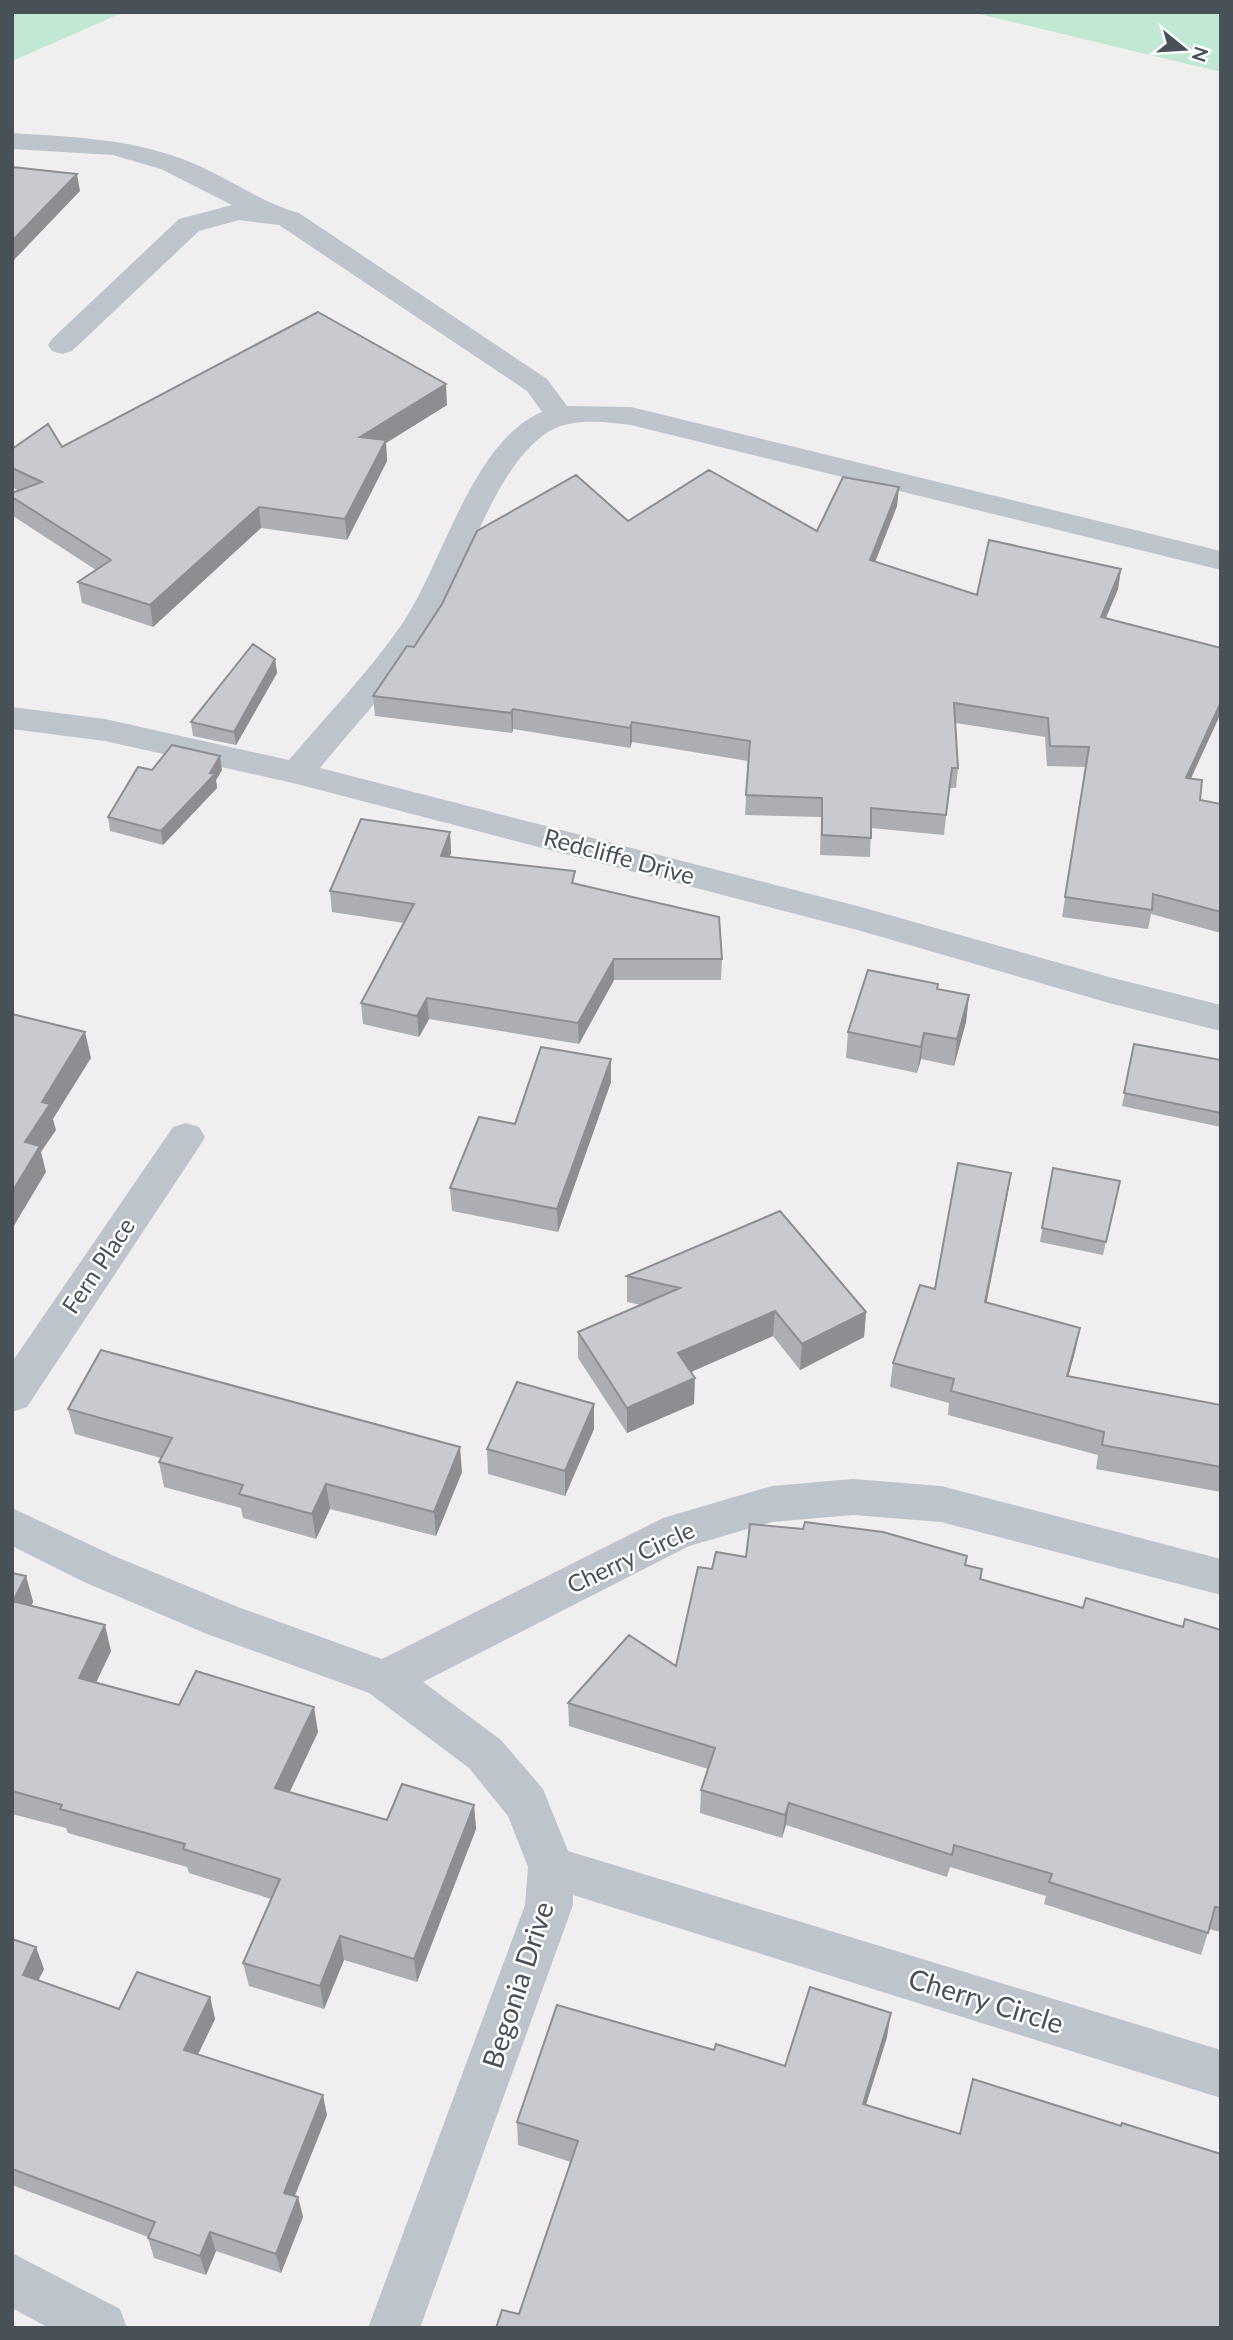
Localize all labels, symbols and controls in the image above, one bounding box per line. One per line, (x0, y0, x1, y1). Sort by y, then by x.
north arrow (1149, 14, 1219, 84)
text: N (1187, 44, 1214, 65)
street label: Redcliffe Drive (541, 822, 698, 890)
street label: Fern Place (55, 1212, 140, 1319)
street label: Cherry Circle (562, 1514, 699, 1599)
street label: Begonia Drive (474, 1897, 560, 2072)
street label: Cherry Circle (905, 1960, 1068, 2040)

